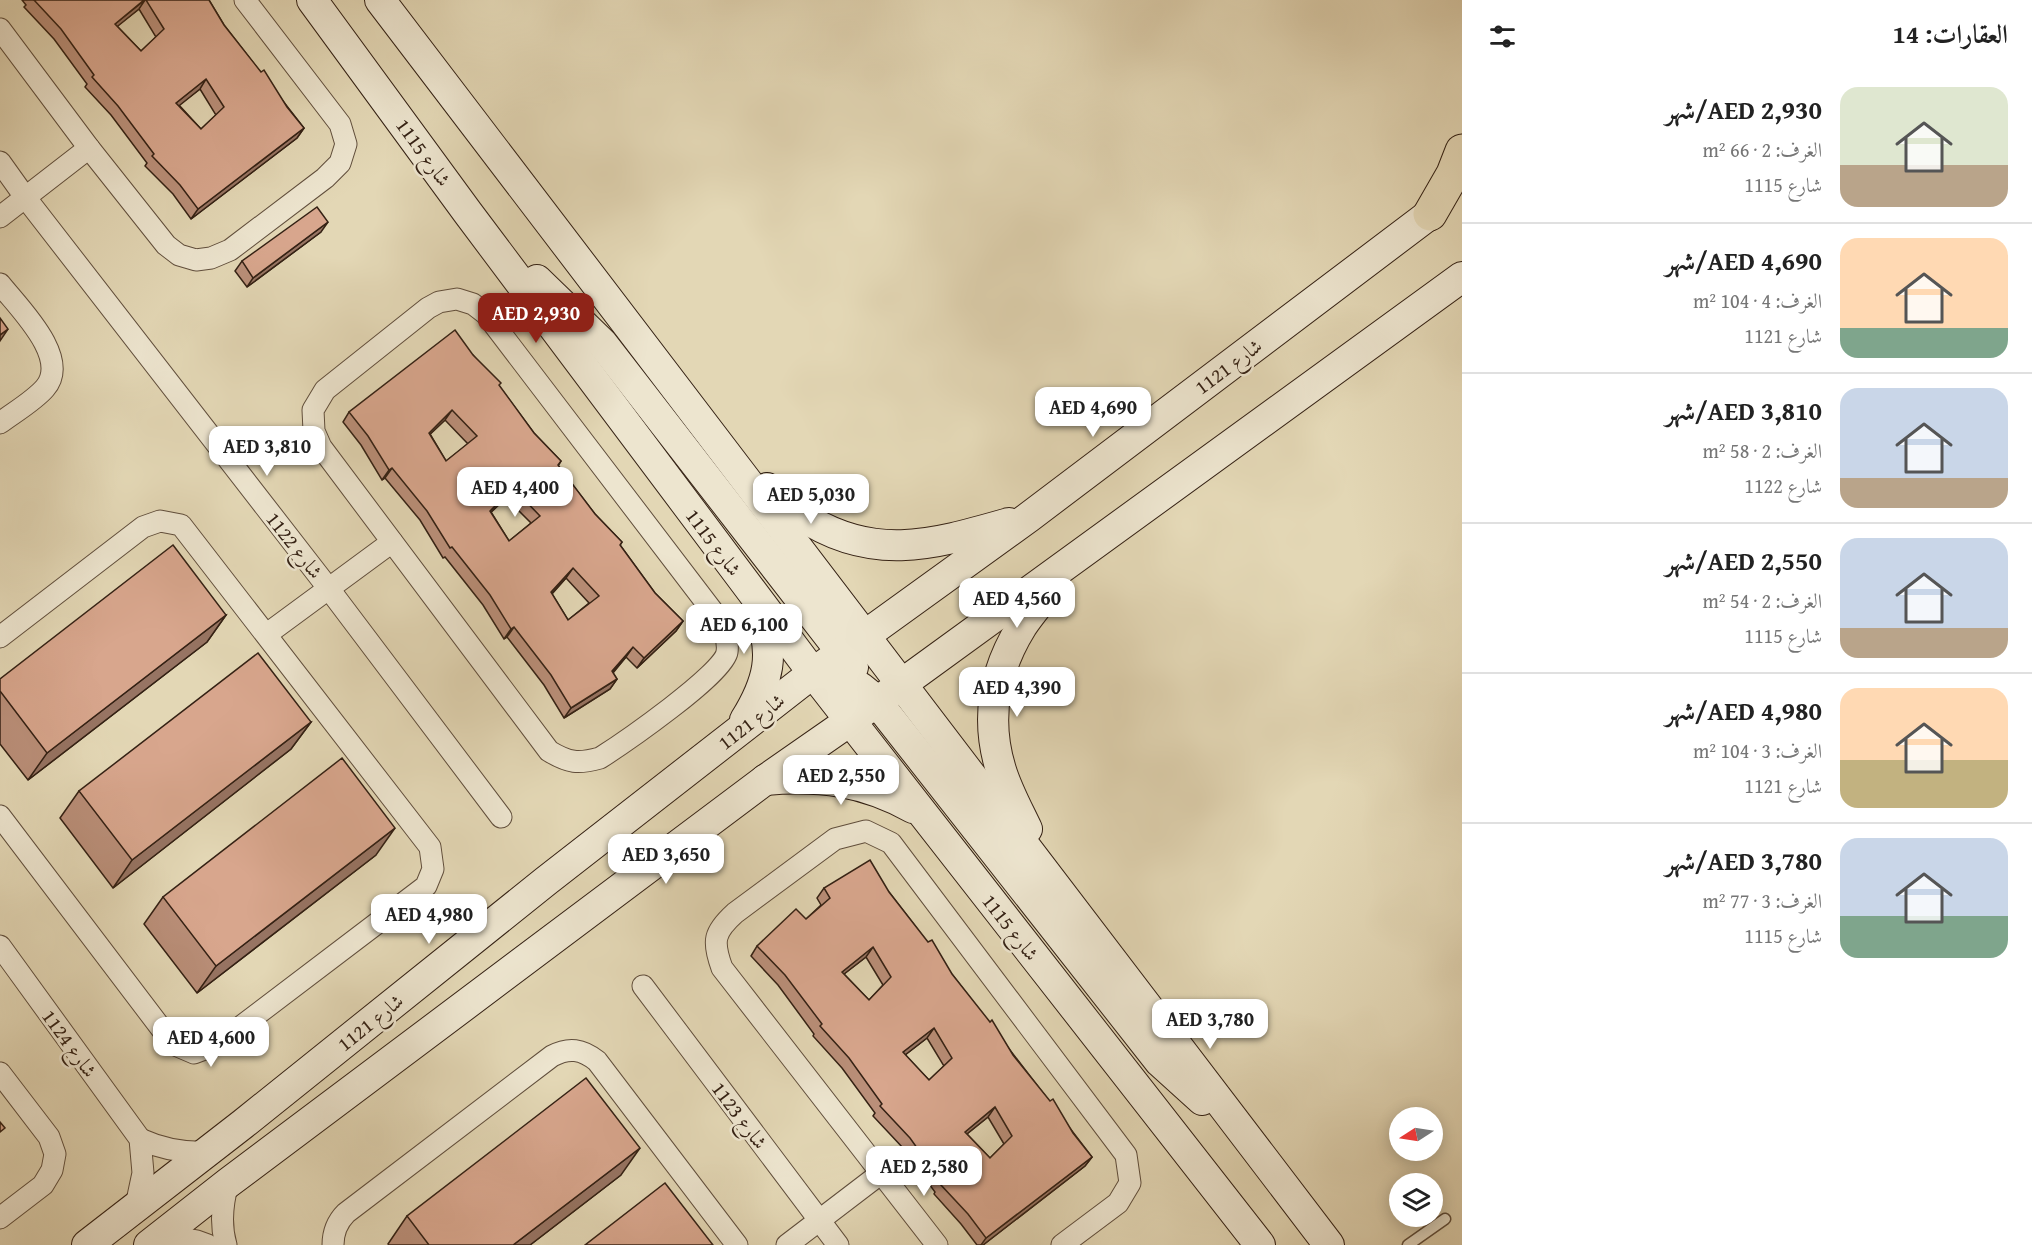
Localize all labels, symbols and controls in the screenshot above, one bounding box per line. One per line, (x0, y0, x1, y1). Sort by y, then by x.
text: العقارات: 14 (1892, 14, 2008, 53)
icon: filters (1486, 20, 1519, 53)
text: AED 2,930/شهر (1665, 90, 1822, 129)
icon: home (1888, 111, 1960, 183)
street label: شارع 1115 (386, 112, 459, 194)
text: الغرف: 2 · 66 m² (1703, 135, 1822, 164)
text: شارع 1115 (1744, 170, 1822, 199)
text: AED 4,690/شهر (1665, 241, 1822, 280)
icon: home (1888, 262, 1960, 334)
text: الغرف: 4 · 104 m² (1693, 286, 1822, 315)
pin: AED 2,930 (467, 293, 605, 344)
text: AED 2,930 (492, 298, 580, 327)
text: شارع 1121 (1744, 321, 1822, 350)
street label: شارع 1121 (1188, 331, 1270, 404)
pin: AED 4,690 (1024, 387, 1162, 438)
text: AED 3,810/شهر (1665, 391, 1822, 430)
text: AED 4,690 (1049, 392, 1137, 421)
icon: home (1888, 412, 1960, 484)
pin: AED 3,810 (198, 426, 336, 477)
text: AED 3,810 (223, 431, 311, 460)
text: الغرف: 2 · 58 m² (1703, 436, 1822, 465)
pin: AED 4,400 (446, 467, 584, 518)
text: شارع 1122 (1744, 471, 1822, 500)
text: AED 4,400 (471, 472, 559, 501)
pin: AED 5,030 (742, 474, 880, 525)
text: AED 5,030 (767, 479, 855, 508)
street label: شارع 1115 (676, 502, 749, 584)
street label: شارع 1122 (257, 505, 330, 587)
text: AED 2,550/شهر (1665, 541, 1822, 580)
icon: home (1888, 562, 1960, 634)
pin: AED 4,560 (948, 578, 1086, 629)
text: AED 4,560 (973, 583, 1061, 612)
text: الغرف: 2 · 54 m² (1703, 586, 1822, 615)
pin: AED 6,100 (675, 604, 813, 655)
text: AED 6,100 (700, 609, 788, 638)
text: شارع 1115 (1744, 621, 1822, 650)
pin: AED 4,390 (948, 667, 1086, 718)
text: AED 4,390 (973, 672, 1061, 701)
street label: شارع 1121 (711, 686, 793, 759)
text: AED 4,980/شهر (1665, 691, 1822, 730)
icon: home (1888, 712, 1960, 784)
text: الغرف: 3 · 104 m² (1693, 736, 1822, 765)
pin: AED 2,550 (772, 755, 910, 806)
text: AED 2,550 (797, 760, 885, 789)
text: شارع 1121 (1744, 771, 1822, 800)
pin: AED 3,650 (597, 834, 735, 885)
text: AED 3,650 (622, 839, 710, 868)
text: AED 3,780/شهر (1665, 841, 1822, 880)
icon: home (1888, 862, 1960, 934)
text: الغرف: 3 · 77 m² (1703, 886, 1822, 915)
street label: شارع 1115 (973, 887, 1046, 969)
pin: AED 4,980 (360, 894, 498, 945)
text: AED 4,980 (385, 899, 473, 928)
text: شارع 1115 (1744, 921, 1822, 950)
street label: شارع 1121 (331, 986, 412, 1061)
pin: AED 3,780 (1141, 999, 1279, 1050)
street label: شارع 1124 (32, 1003, 105, 1085)
text: AED 3,780 (1166, 1004, 1254, 1033)
pin: AED 4,600 (142, 1017, 280, 1068)
text: AED 4,600 (167, 1022, 255, 1051)
street label: شارع 1123 (702, 1075, 775, 1157)
north arrow (1389, 1107, 1443, 1161)
map controls (1389, 1107, 1443, 1227)
pin: AED 2,580 (855, 1146, 993, 1197)
text: AED 2,580 (880, 1151, 968, 1180)
button: layers (1389, 1173, 1443, 1227)

